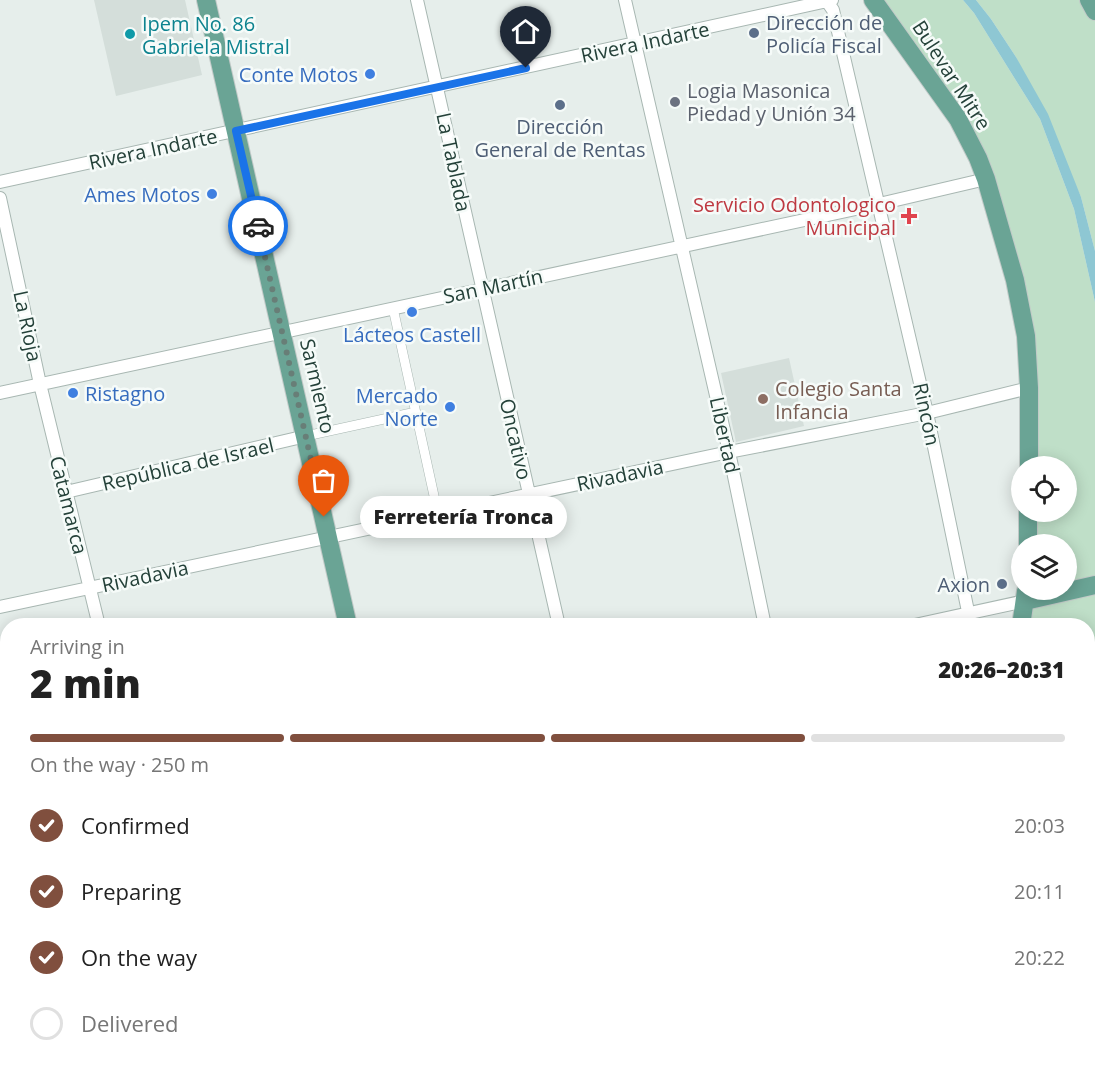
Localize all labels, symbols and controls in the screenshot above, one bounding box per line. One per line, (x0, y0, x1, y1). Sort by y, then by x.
pin (500, 6, 551, 68)
place label: Dirección de Policía Fiscal (766, 9, 882, 59)
place label: Ipem No. 86 Gabriela Mistral (142, 10, 290, 60)
icon: home (509, 15, 542, 48)
street label: Rivera Indarte (578, 15, 712, 69)
street label: Bulevar Mitre (906, 15, 998, 135)
marker: Dirección de Policía Fiscal (747, 26, 761, 40)
marker: Ipem No. 86 Gabriela Mistral (123, 27, 137, 41)
place label: Conte Motos (239, 61, 358, 88)
marker: Conte Motos (363, 67, 377, 81)
place label: Logia Masonica Piedad y Unión 34 (687, 77, 856, 127)
marker: Logia Masonica Piedad y Unión 34 (668, 95, 682, 109)
marker: Dirección General de Rentas (553, 98, 567, 112)
street label: La Tablada (430, 110, 478, 214)
place label: Dirección General de Rentas (474, 113, 646, 163)
street label: Rivera Indarte (86, 122, 220, 176)
place label: Ames Motos (84, 181, 200, 208)
marker: Ames Motos (205, 187, 219, 201)
place label: Servicio Odontologico Municipal (693, 191, 896, 241)
courier (228, 196, 288, 256)
marker: Servicio Odontologico Municipal (900, 207, 918, 225)
icon: car (242, 210, 275, 243)
street label: San Martín (441, 262, 545, 310)
street label: La Rioja (7, 288, 49, 364)
marker: Lácteos Castell (405, 305, 419, 319)
place label: Lácteos Castell (343, 321, 481, 348)
street label: Sarmiento (294, 336, 342, 436)
place label: Colegio Santa Infancia (775, 375, 902, 425)
place label: Ristagno (85, 380, 165, 407)
street label: Rincón (907, 380, 947, 448)
place label: Mercado Norte (356, 382, 438, 432)
marker: Ristagno (66, 386, 80, 400)
marker: Colegio Santa Infancia (756, 392, 770, 406)
street label: Libertad (704, 394, 746, 476)
street label: Oncativo (494, 396, 538, 482)
marker: Mercado Norte (443, 400, 457, 414)
street label: República de Israel (99, 431, 277, 497)
street label: Catamarca (44, 453, 94, 557)
street label: Rivadavia (574, 453, 666, 497)
pin (298, 455, 349, 517)
map controls (1011, 456, 1077, 600)
button: locate (1011, 456, 1077, 522)
icon: bag (307, 464, 340, 497)
callout: Ferretería Tronca (360, 496, 567, 538)
text: Ferretería Tronca (374, 503, 553, 530)
button: layers (1011, 534, 1077, 600)
street label: Rivadavia (99, 554, 191, 598)
place label: Axion (938, 571, 990, 598)
marker: Axion (995, 577, 1009, 591)
text: Arriving in (30, 633, 125, 660)
text: 20:26–20:31 (938, 654, 1065, 684)
text: 2 min (30, 656, 141, 709)
text: On the way · 250 m (30, 751, 209, 778)
icon: check (30, 809, 63, 842)
text: Confirmed (81, 810, 190, 840)
text: 20:03 (1014, 812, 1065, 839)
icon: check (30, 875, 63, 908)
text: Preparing (81, 876, 181, 906)
text: 20:11 (1014, 878, 1065, 905)
icon: check (30, 941, 63, 974)
text: On the way (81, 942, 197, 972)
text: 20:22 (1014, 944, 1065, 971)
text: Delivered (81, 1008, 179, 1038)

